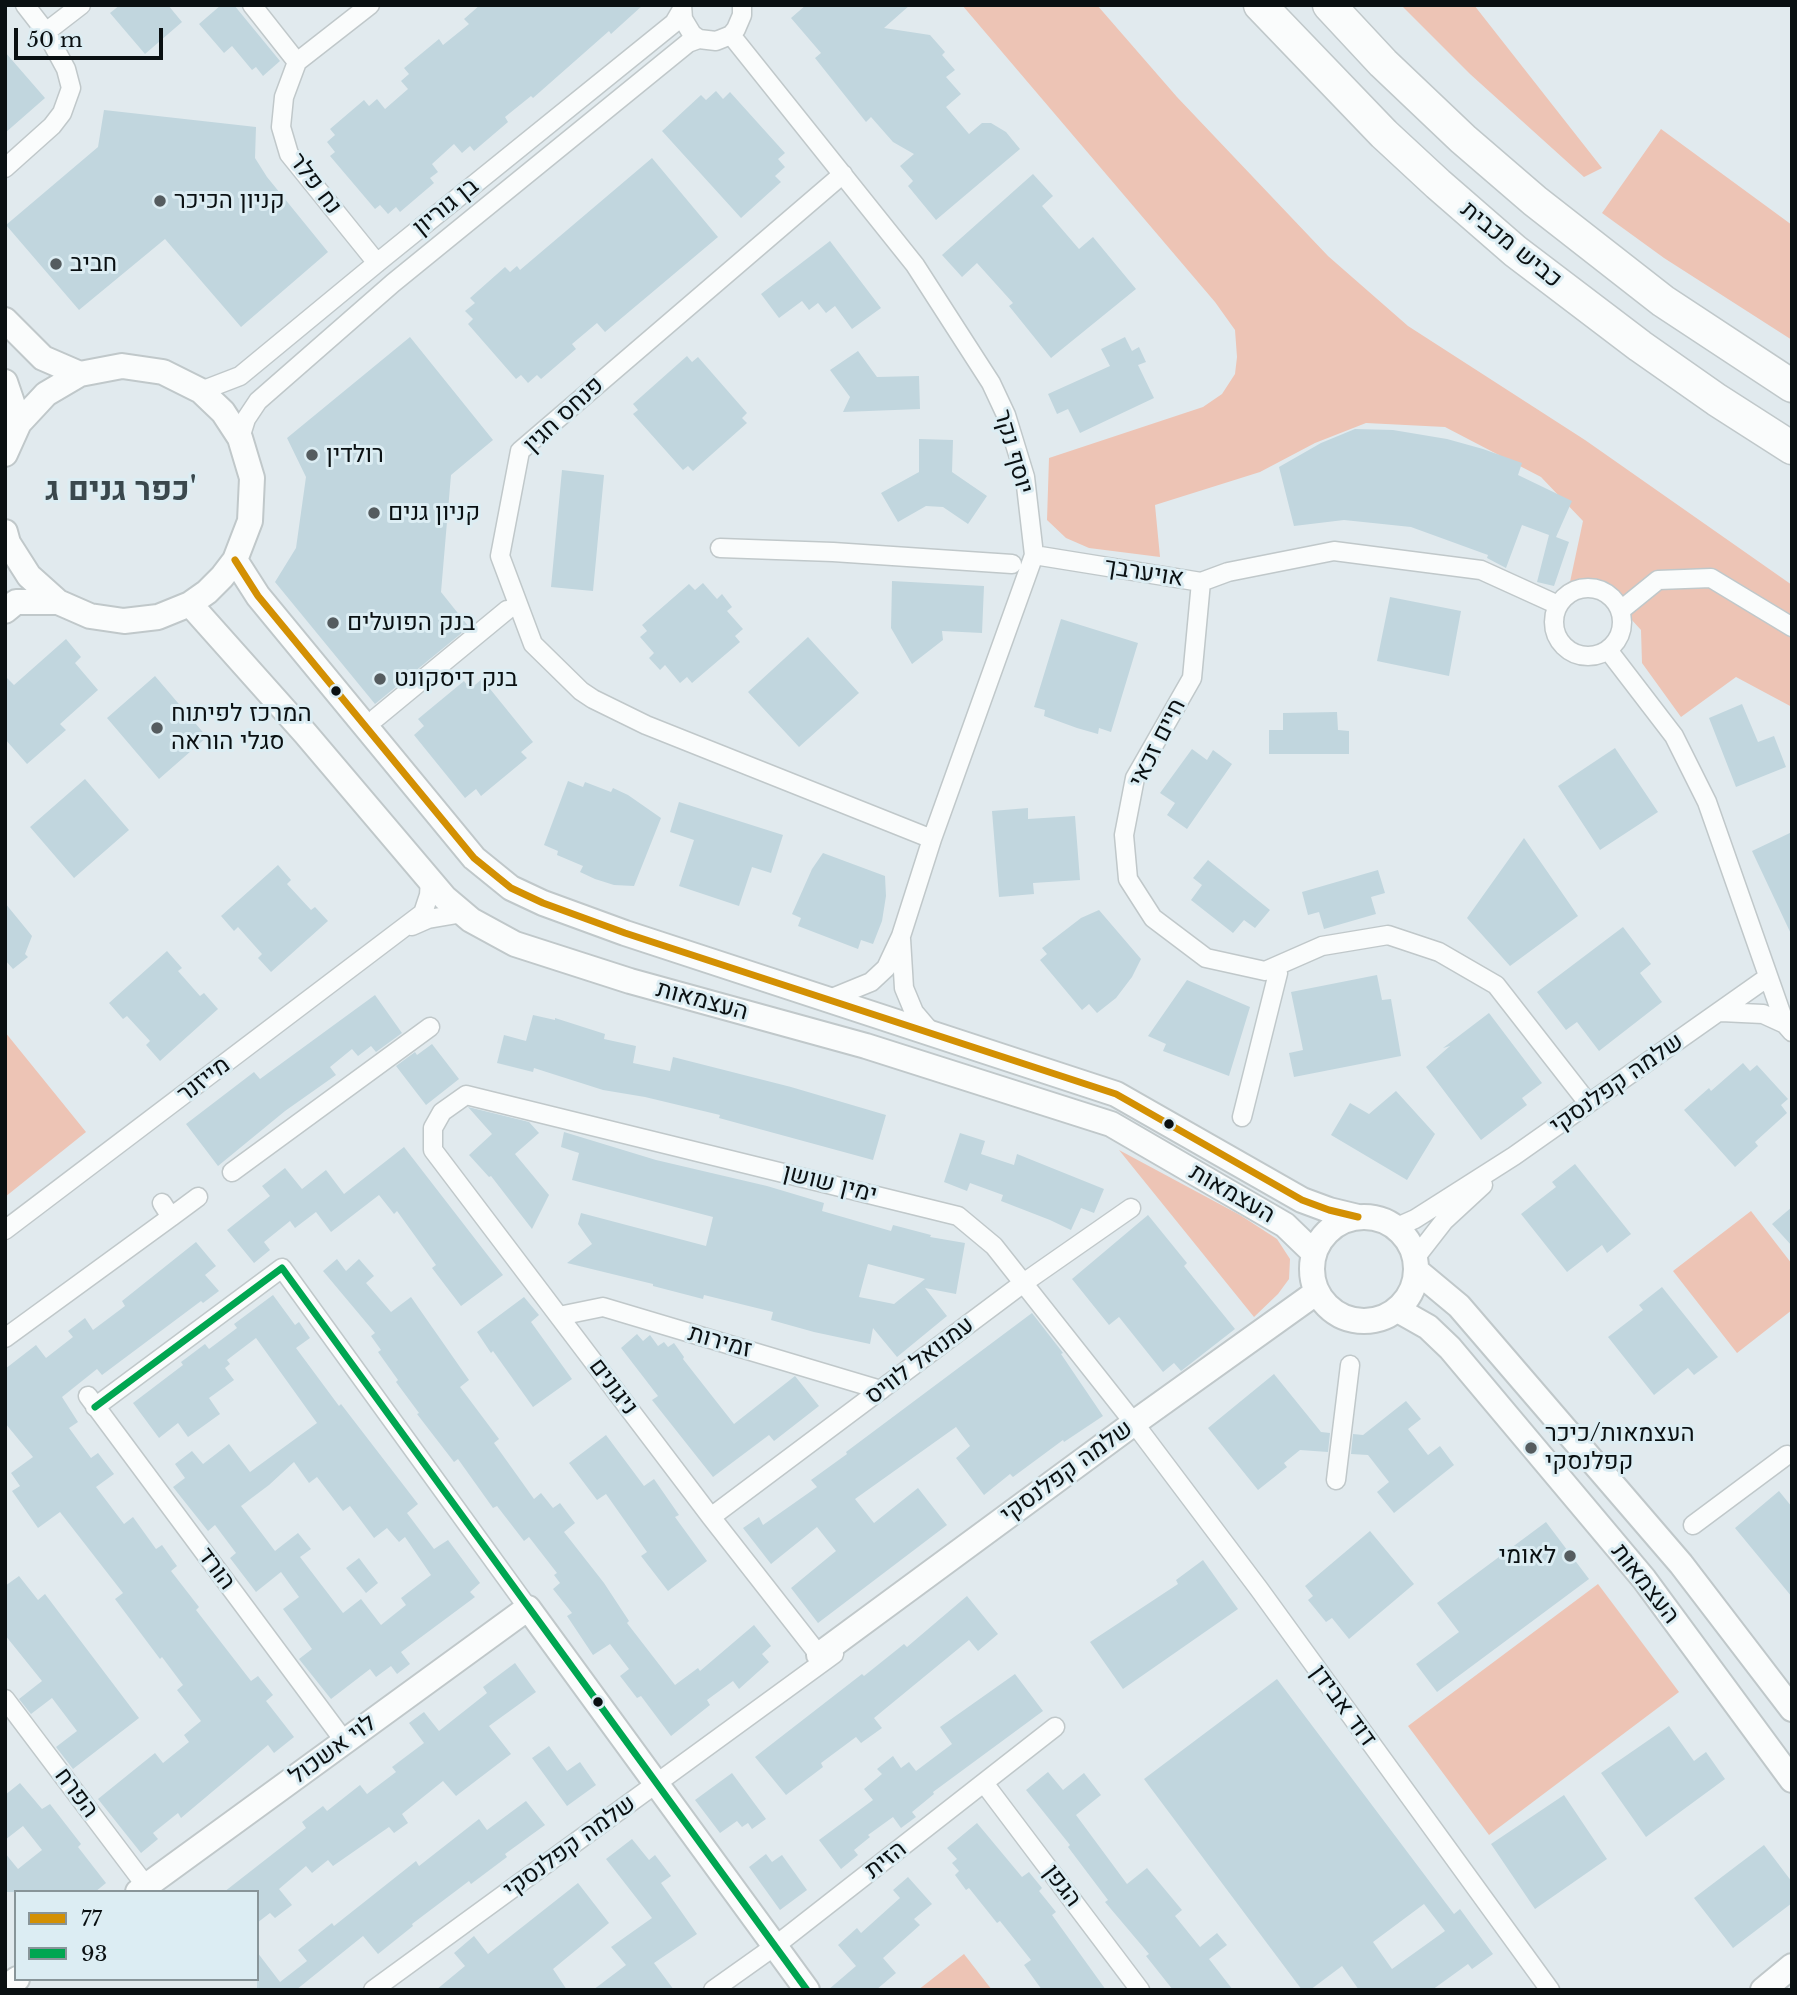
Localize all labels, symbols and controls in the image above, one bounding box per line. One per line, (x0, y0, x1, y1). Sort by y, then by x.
scale bar (18, 14, 166, 58)
text: 50 m (27, 27, 82, 53)
street label: נח פלר (283, 148, 347, 220)
street label: בן גוריון (407, 172, 485, 242)
place label: קניון הכיכר (174, 187, 285, 215)
marker: קניון הכיכר (152, 193, 168, 209)
street label: כביש מכבית (1455, 196, 1567, 294)
place label: חביב (70, 250, 117, 278)
marker: חביב (48, 256, 64, 272)
street label: פנחס חגין (518, 371, 610, 459)
street label: יוסף נקר (987, 407, 1039, 497)
place label: רולדין (326, 441, 384, 469)
marker: רולדין (304, 447, 320, 463)
district label: כפר גנים ג' (45, 472, 197, 510)
place label: קניון גנים (388, 499, 480, 527)
marker: קניון גנים (366, 505, 382, 521)
street label: אויערבך (1102, 553, 1186, 593)
place label: בנק הפועלים (347, 609, 475, 637)
marker: בנק הפועלים (325, 615, 341, 631)
place label: בנק דיסקונט (394, 665, 518, 693)
marker: בנק דיסקונט (372, 671, 388, 687)
unlabelled marker (329, 684, 343, 698)
street label: חיים זכאי (1124, 694, 1192, 792)
place label: המרכז לפיתוח סגלי הוראה (171, 700, 312, 756)
marker: המרכז לפיתוח סגלי הוראה (149, 720, 165, 736)
street label: העצמאות (653, 975, 751, 1027)
street label: שלמה קפלנסקי (1545, 1027, 1689, 1141)
street label: מייזנר (172, 1051, 236, 1109)
unlabelled marker (1162, 1117, 1176, 1131)
street label: ימין שושן (780, 1158, 880, 1210)
street label: העצמאות (1184, 1158, 1280, 1230)
street label: עמנואל לוויס (860, 1311, 980, 1411)
street label: זמירות (685, 1319, 755, 1365)
street label: ניגונים (582, 1353, 644, 1421)
street label: שלמה קפלנסקי (995, 1414, 1139, 1530)
place label: העצמאות/כיכר קפלנסקי (1545, 1420, 1695, 1476)
marker: העצמאות/כיכר קפלנסקי (1523, 1440, 1539, 1456)
street label: העצמאות (1605, 1538, 1685, 1630)
street label: הורד (191, 1542, 241, 1596)
place label: לאומי (1499, 1542, 1556, 1570)
marker: לאומי (1562, 1548, 1578, 1564)
street label: דוד אבידן (1304, 1660, 1382, 1752)
unlabelled marker (591, 1695, 605, 1709)
street label: לוי אשכול (284, 1709, 382, 1791)
street label: הפרח (48, 1762, 104, 1824)
street label: שלמה קפלנסקי (498, 1789, 642, 1905)
street label: הזית (859, 1835, 913, 1885)
street label: הגפן (1037, 1859, 1087, 1913)
legend (14, 1890, 259, 1981)
text: 77 (81, 1906, 102, 1932)
text: 93 (81, 1941, 107, 1967)

